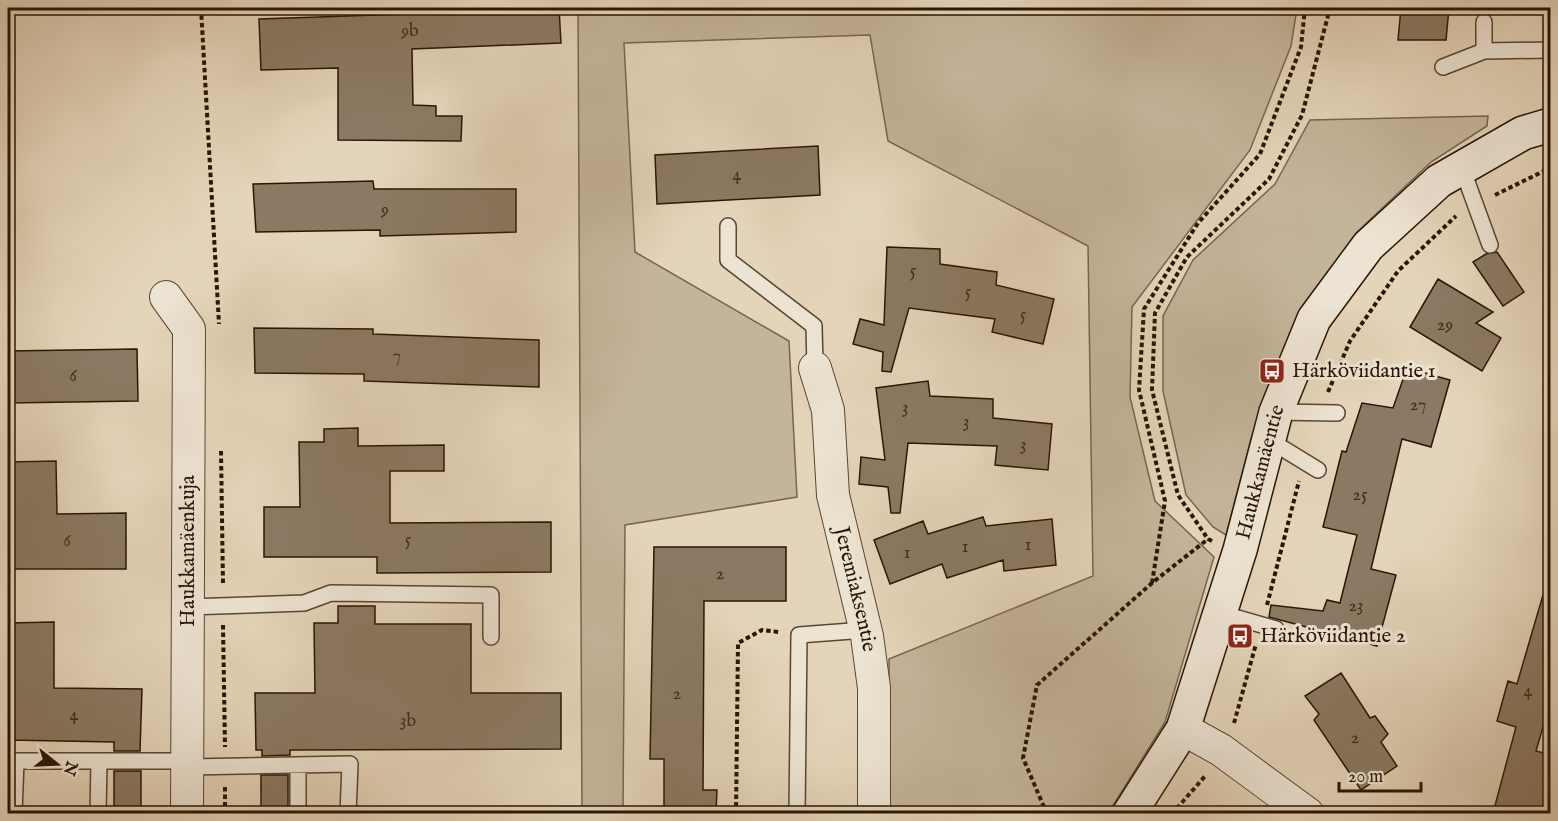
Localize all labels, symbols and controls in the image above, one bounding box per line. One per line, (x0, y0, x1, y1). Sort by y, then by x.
house number: 9b (400, 20, 419, 43)
house number: 4 (733, 164, 742, 187)
house number: 9 (380, 199, 389, 222)
house number: 5 (910, 260, 917, 283)
house number: 5 (965, 281, 972, 304)
house number: 5 (1020, 304, 1027, 327)
house number: 29 (1437, 314, 1453, 337)
house number: 7 (393, 345, 401, 368)
bus stop icon: Härköviidantie 1 (1257, 356, 1287, 386)
place label: Härköviidantie 1 (1292, 358, 1436, 385)
house number: 6 (69, 365, 77, 388)
house number: 27 (1410, 394, 1426, 417)
house number: 3 (902, 397, 908, 420)
street label: Haukkamäentie (1230, 400, 1291, 542)
house number: 3 (963, 411, 969, 434)
house number: 3 (1020, 434, 1026, 457)
street label: Haukkamäenkuja (175, 474, 202, 627)
house number: 25 (1353, 484, 1368, 507)
street label: Jeremiaksentie (827, 522, 883, 654)
house number: 5 (405, 529, 412, 552)
house number: 6 (63, 530, 71, 553)
house number: 1 (1025, 534, 1031, 557)
house number: 1 (962, 536, 968, 559)
house number: 1 (904, 542, 910, 565)
house number: 2 (716, 563, 724, 586)
house number: 23 (1348, 595, 1364, 618)
bus stop icon: Härköviidantie 2 (1225, 621, 1255, 651)
place label: Härköviidantie 2 (1260, 623, 1406, 650)
house number: 4 (1524, 680, 1533, 703)
house number: 2 (673, 683, 681, 706)
house number: 4 (70, 704, 79, 727)
house number: 3b (400, 710, 417, 733)
house number: 2 (1351, 727, 1359, 750)
north arrow (27, 734, 87, 794)
scale bar (1339, 755, 1422, 793)
text: N (58, 757, 81, 778)
text: 20 m (1348, 766, 1383, 789)

